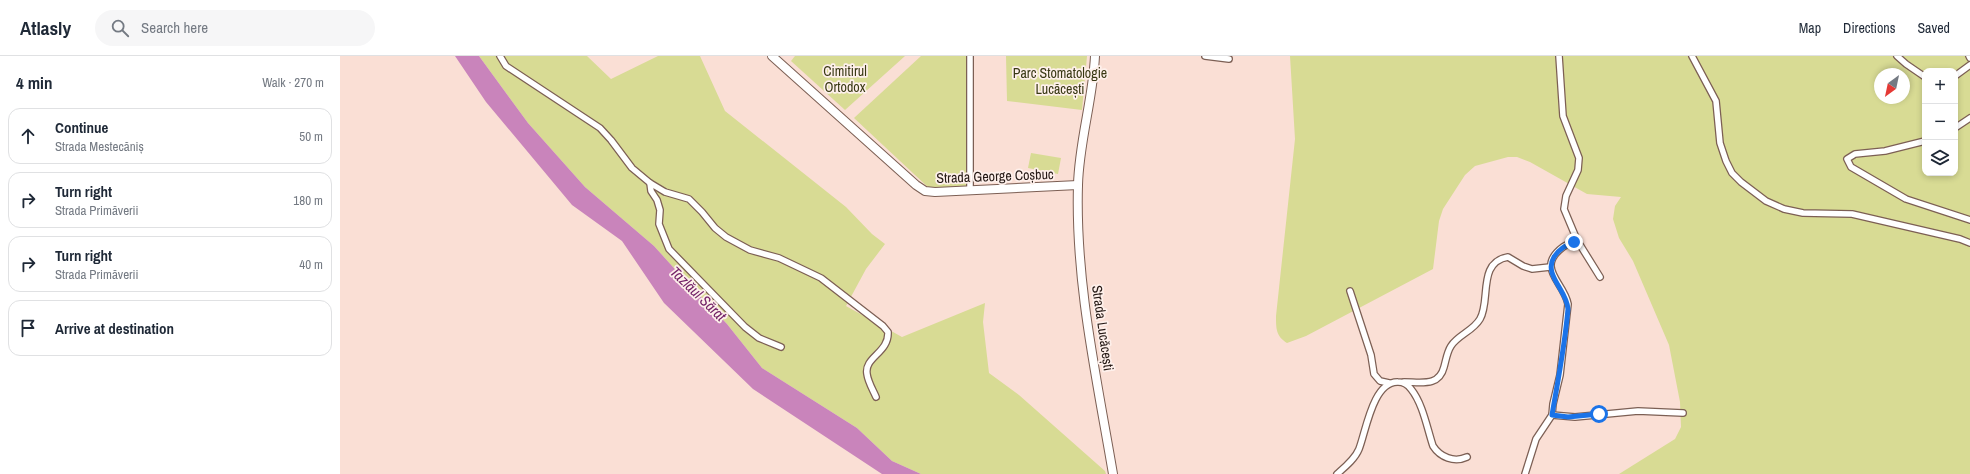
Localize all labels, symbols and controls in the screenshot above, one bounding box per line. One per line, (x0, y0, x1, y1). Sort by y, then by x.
search box (95, 10, 375, 46)
text: Atlasly (20, 15, 71, 41)
icon: search (109, 17, 131, 39)
text: Search here (141, 17, 208, 38)
text: Map (1799, 19, 1821, 37)
text: Directions (1843, 19, 1895, 37)
text: Saved (1917, 19, 1950, 37)
park label: Cimitirul Ortodox (823, 62, 867, 96)
park label: Parc Stomatologie Lucăcești (1013, 64, 1107, 98)
north arrow (1874, 68, 1910, 104)
map controls (1922, 68, 1958, 176)
button: + (1922, 68, 1958, 104)
text: 4 min (16, 71, 52, 94)
text: Walk · 270 m (262, 74, 324, 91)
button: − (1922, 104, 1958, 140)
text: Continue (55, 117, 108, 138)
icon: ahead (17, 125, 39, 147)
text: 50 m (299, 128, 323, 145)
text: Strada Mestecăniș (55, 138, 144, 155)
button: layers (1922, 140, 1958, 176)
street label: Strada George Coșbuc (936, 165, 1054, 187)
text: Turn right (55, 181, 112, 202)
icon: right (17, 189, 39, 211)
text: 180 m (293, 192, 323, 209)
text: Strada Primăverii (55, 202, 139, 219)
route end (1565, 233, 1583, 251)
text: Turn right (55, 245, 112, 266)
icon: right (17, 253, 39, 275)
text: 40 m (299, 256, 323, 273)
water label: Tazlăul Sărat (666, 261, 732, 326)
text: Strada Primăverii (55, 266, 139, 283)
street label: Strada Lucăcești (1088, 284, 1118, 372)
icon: arrive (17, 317, 39, 339)
text: Arrive at destination (55, 318, 174, 339)
route start (1590, 405, 1608, 423)

